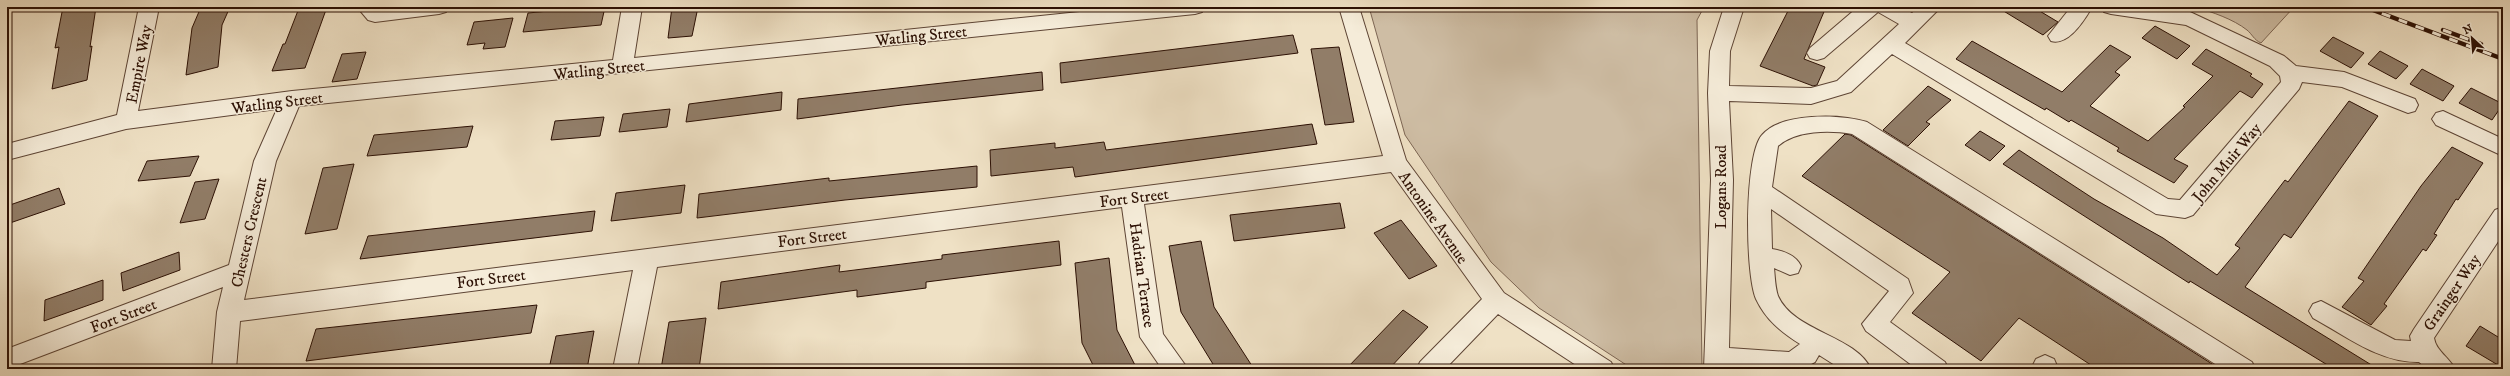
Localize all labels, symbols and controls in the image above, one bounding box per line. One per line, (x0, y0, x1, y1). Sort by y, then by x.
north arrow (2452, 18, 2492, 58)
street label: Watling Street (873, 21, 968, 51)
text: N (2461, 22, 2475, 38)
street label: Empire Way (122, 23, 156, 105)
street label: Watling Street (551, 55, 646, 85)
street label: Watling Street (229, 87, 324, 119)
street label: John Muir Way (2186, 119, 2266, 208)
street label: Logans Road (1711, 145, 1731, 229)
street label: Antonine Avenue (1394, 167, 1473, 268)
street label: Chesters Crescent (227, 175, 271, 289)
street label: Fort Street (1098, 184, 1170, 212)
street label: Hadrian Terrace (1125, 221, 1159, 329)
street label: Fort Street (776, 224, 848, 252)
street label: Grainger Way (2419, 250, 2485, 335)
street label: Fort Street (455, 265, 527, 293)
street label: Fort Street (87, 294, 159, 338)

